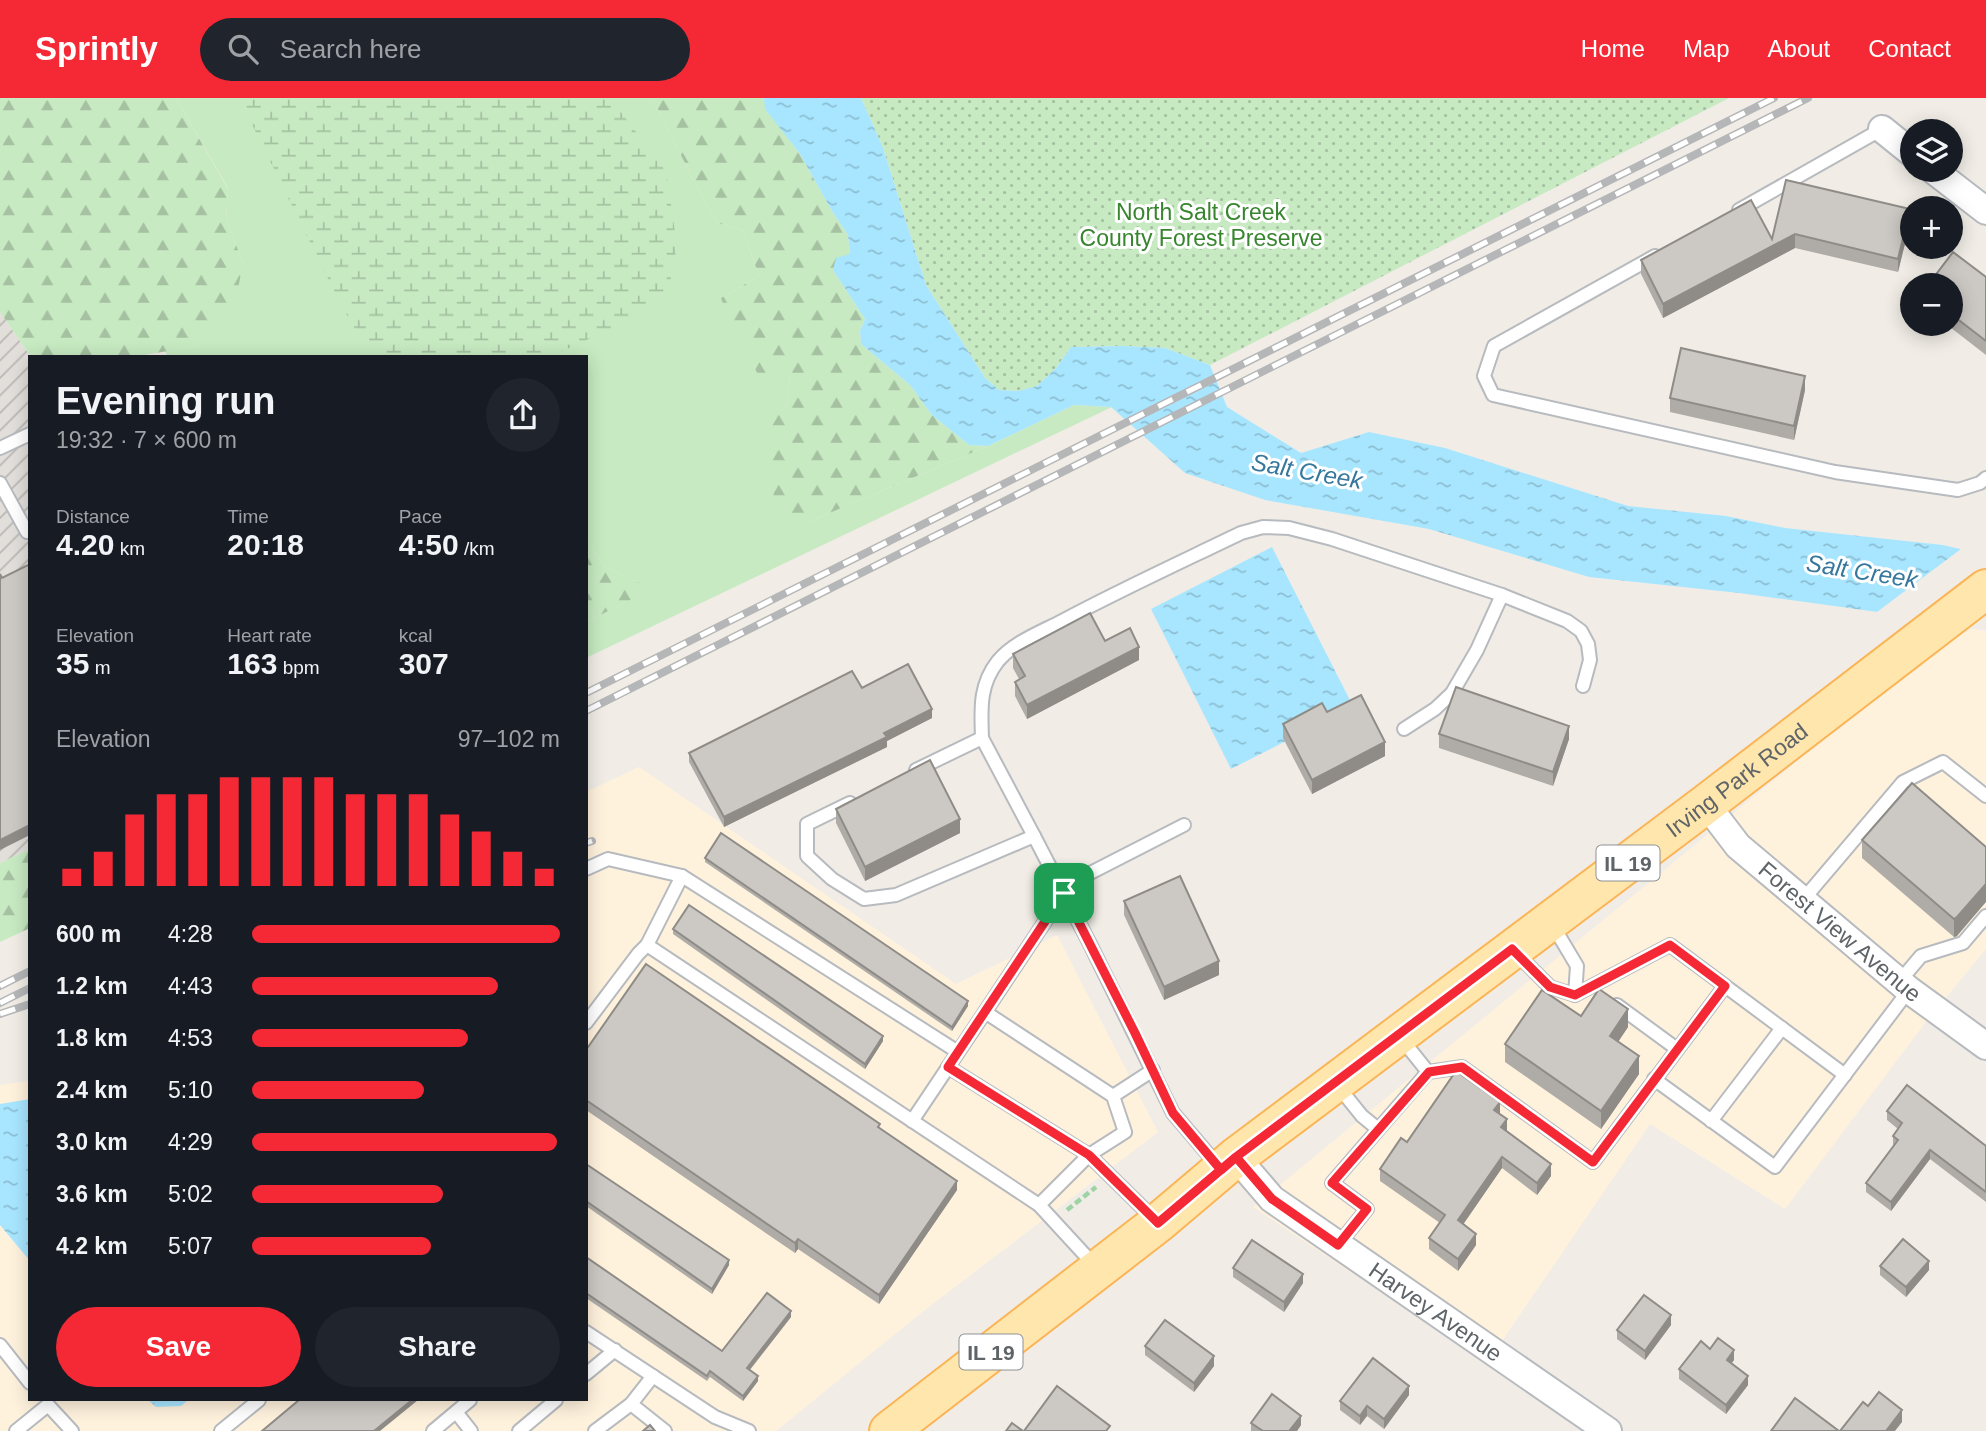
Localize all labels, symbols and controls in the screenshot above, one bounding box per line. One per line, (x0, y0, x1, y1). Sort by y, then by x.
search box (200, 18, 690, 81)
text: Sprintly (35, 30, 158, 67)
icon: search (224, 30, 262, 68)
text: Search here (280, 34, 422, 64)
text: Home (1581, 35, 1645, 62)
text: Map (1683, 35, 1730, 62)
text: About (1768, 35, 1830, 62)
text: Contact (1868, 35, 1951, 62)
map controls (1900, 119, 1963, 336)
button: layers (1900, 119, 1963, 182)
button: + (1900, 196, 1963, 259)
park label: North Salt Creek County Forest Preserve (1080, 199, 1322, 251)
button: − (1900, 273, 1963, 336)
button: share (486, 378, 560, 452)
text: Evening run (56, 380, 276, 422)
text: 19:32 · 7 × 600 m (56, 427, 237, 453)
water label: Salt Creek (1249, 448, 1366, 494)
text: Distance (56, 506, 130, 527)
text: Time (227, 506, 269, 527)
text: Pace (399, 506, 442, 527)
text: 4.20 (56, 528, 114, 561)
text: 20:18 (227, 528, 304, 561)
text: 4:50 (399, 528, 459, 561)
text: km (114, 538, 145, 559)
text: /km (459, 538, 495, 559)
water label: Salt Creek (1805, 549, 1921, 593)
text: Elevation (56, 625, 134, 646)
text: Heart rate (227, 625, 312, 646)
text: kcal (399, 625, 432, 646)
text: 35 (56, 647, 89, 680)
text: 163 (227, 647, 277, 680)
text: 307 (399, 647, 449, 680)
text: m (89, 657, 110, 678)
text: bpm (277, 657, 320, 678)
street label: Irving Park Road (1661, 718, 1813, 842)
text: Elevation (56, 726, 151, 752)
text: 97–102 m (458, 726, 560, 752)
road number: IL 19 (1596, 846, 1660, 880)
street label: Forest View Avenue (1754, 856, 1926, 1007)
pin (1034, 863, 1094, 923)
icon: arrive (1045, 874, 1083, 912)
text: 600 m (56, 921, 121, 947)
text: 4:28 (168, 921, 213, 947)
text: 1.2 km (56, 973, 128, 999)
text: 4:43 (168, 973, 213, 999)
text: 1.8 km (56, 1025, 128, 1051)
text: 4:53 (168, 1025, 213, 1051)
text: 2.4 km (56, 1077, 128, 1103)
text: 5:10 (168, 1077, 213, 1103)
text: 3.0 km (56, 1129, 128, 1155)
text: 4:29 (168, 1129, 213, 1155)
text: 3.6 km (56, 1181, 128, 1207)
text: 5:02 (168, 1181, 213, 1207)
text: 4.2 km (56, 1233, 128, 1259)
text: 5:07 (168, 1233, 213, 1259)
street label: Harvey Avenue (1364, 1257, 1507, 1367)
button: Save (56, 1307, 301, 1387)
button: Share (315, 1307, 560, 1387)
road number: IL 19 (960, 1334, 1023, 1370)

